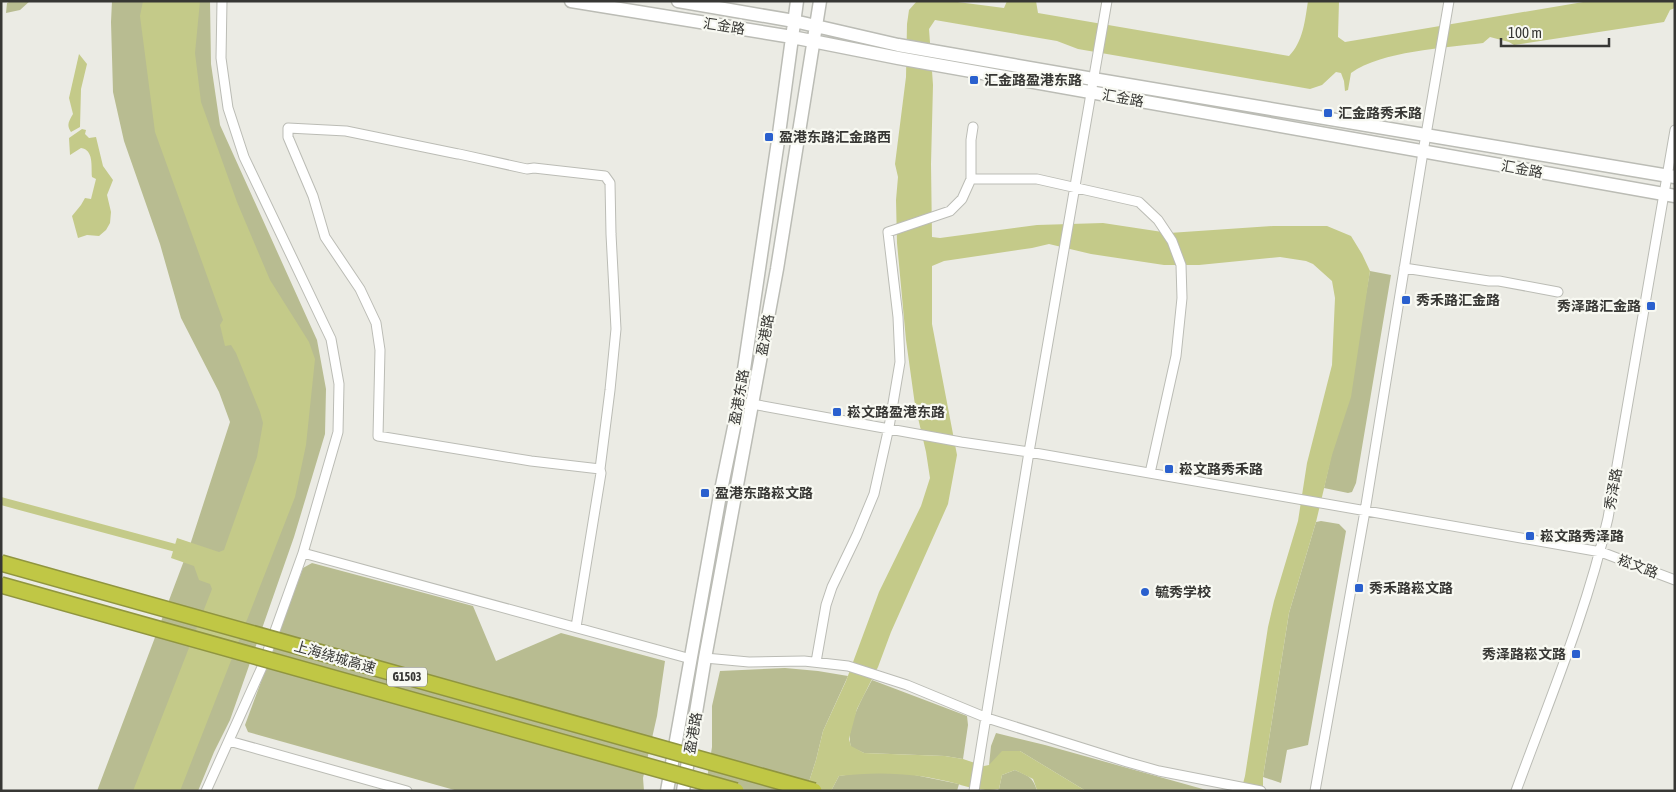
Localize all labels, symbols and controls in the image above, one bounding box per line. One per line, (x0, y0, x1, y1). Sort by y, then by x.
street label: 汇金路 (702, 15, 746, 37)
scale bar (1501, 15, 1608, 47)
text: 100 m (1508, 24, 1542, 41)
place label: 汇金路盈港东路 (984, 72, 1082, 88)
marker: 汇金路盈港东路 (968, 74, 980, 86)
street label: 汇金路 (1101, 86, 1145, 110)
place label: 汇金路秀禾路 (1338, 105, 1422, 121)
marker: 汇金路秀禾路 (1322, 107, 1334, 119)
place label: 盈港东路汇金路西 (779, 129, 891, 145)
marker: 盈港东路汇金路西 (763, 131, 775, 143)
street label: 汇金路 (1500, 157, 1544, 181)
place label: 秀禾路汇金路 (1416, 292, 1500, 308)
marker: 秀禾路汇金路 (1400, 294, 1412, 306)
place label: 秀泽路汇金路 (1557, 298, 1641, 314)
marker: 秀泽路汇金路 (1645, 300, 1657, 312)
street label: 盈港路 (753, 313, 777, 357)
street label: 盈港东路 (726, 368, 752, 426)
place label: 崧文路盈港东路 (847, 404, 945, 420)
marker: 崧文路盈港东路 (831, 406, 843, 418)
place label: 崧文路秀禾路 (1179, 461, 1263, 477)
marker: 崧文路秀禾路 (1163, 463, 1175, 475)
street label: 秀泽路 (1601, 467, 1625, 511)
place label: 盈港东路崧文路 (715, 485, 813, 501)
marker: 盈港东路崧文路 (699, 487, 711, 499)
place label: 崧文路秀泽路 (1540, 528, 1624, 544)
marker: 崧文路秀泽路 (1524, 530, 1536, 542)
street label: 崧文路 (1616, 551, 1660, 581)
place label: 秀禾路崧文路 (1369, 580, 1453, 596)
marker: 秀禾路崧文路 (1353, 582, 1365, 594)
place label: 毓秀学校 (1155, 584, 1211, 600)
marker: 毓秀学校 (1139, 586, 1151, 598)
street label: 上海绕城高速 (292, 638, 378, 676)
place label: 秀泽路崧文路 (1482, 646, 1566, 662)
marker: 秀泽路崧文路 (1570, 648, 1582, 660)
road number: G1503 (387, 668, 427, 686)
street label: 盈港路 (681, 711, 705, 755)

